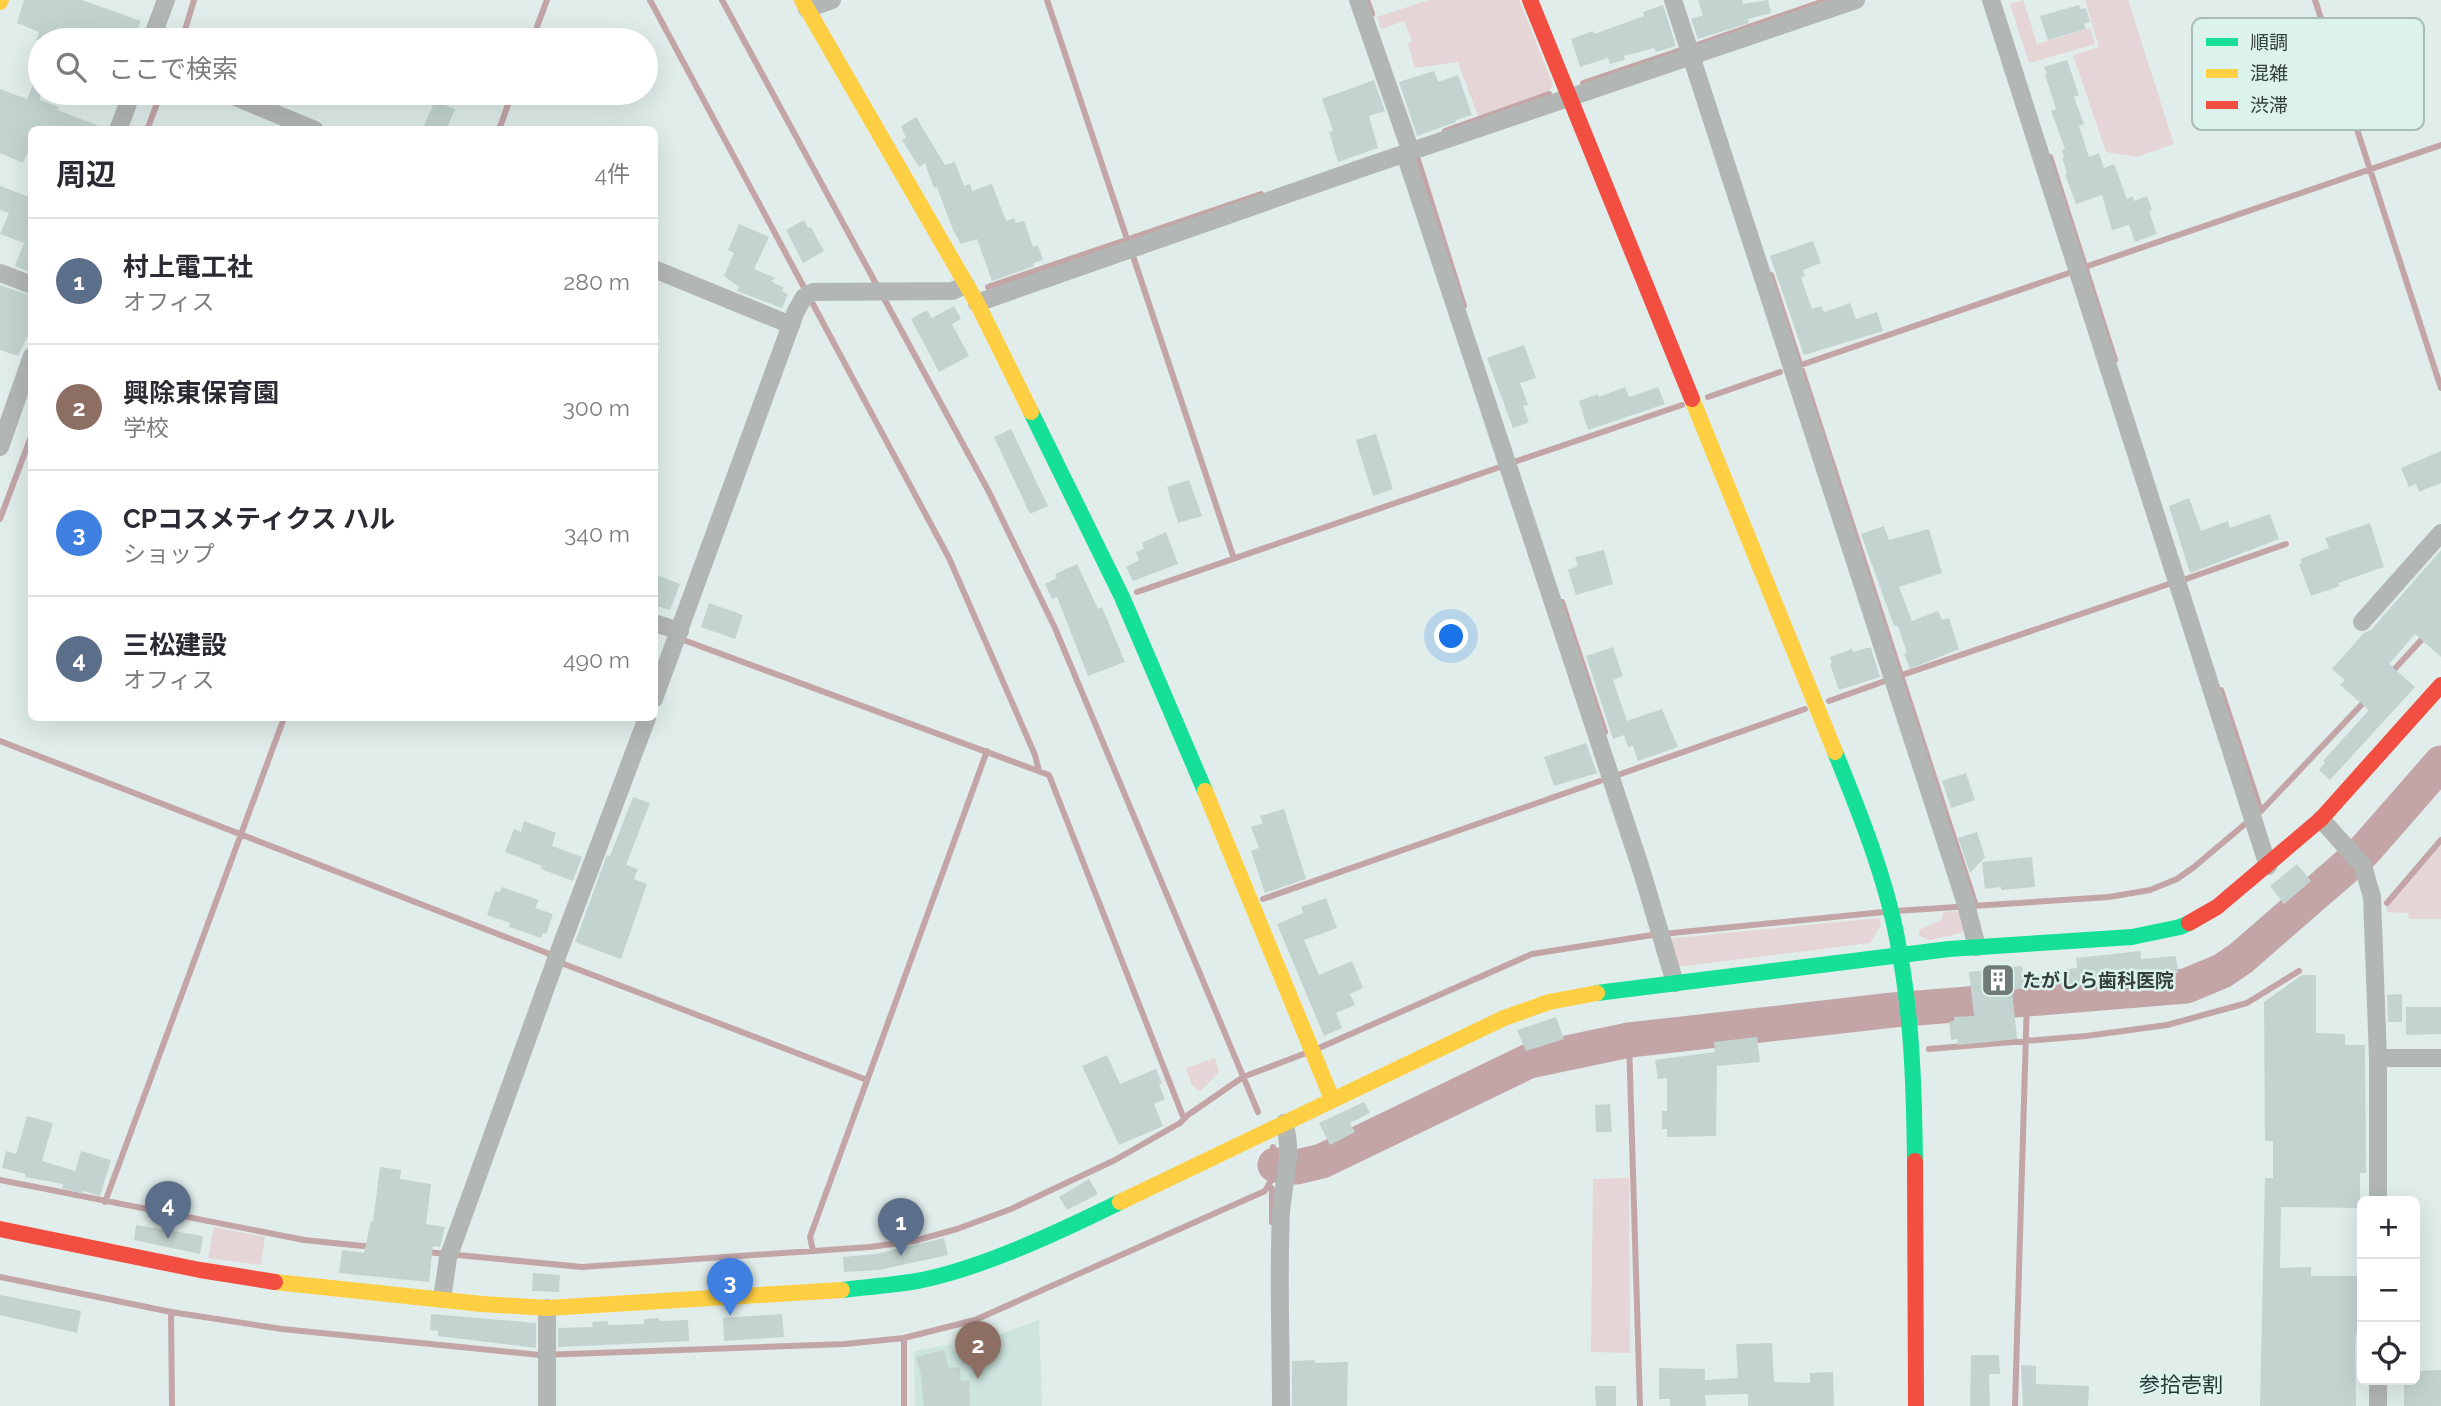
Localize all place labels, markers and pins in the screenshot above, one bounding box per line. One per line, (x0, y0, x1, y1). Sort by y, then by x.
building icon: たがしら歯科医院 (1979, 961, 2017, 999)
place label: たがしら歯科医院 (2022, 969, 2174, 991)
pin: 4 (145, 1181, 191, 1239)
pin: 1 (878, 1198, 924, 1256)
pin: 3 (707, 1258, 753, 1316)
pin: 2 (955, 1321, 1001, 1379)

